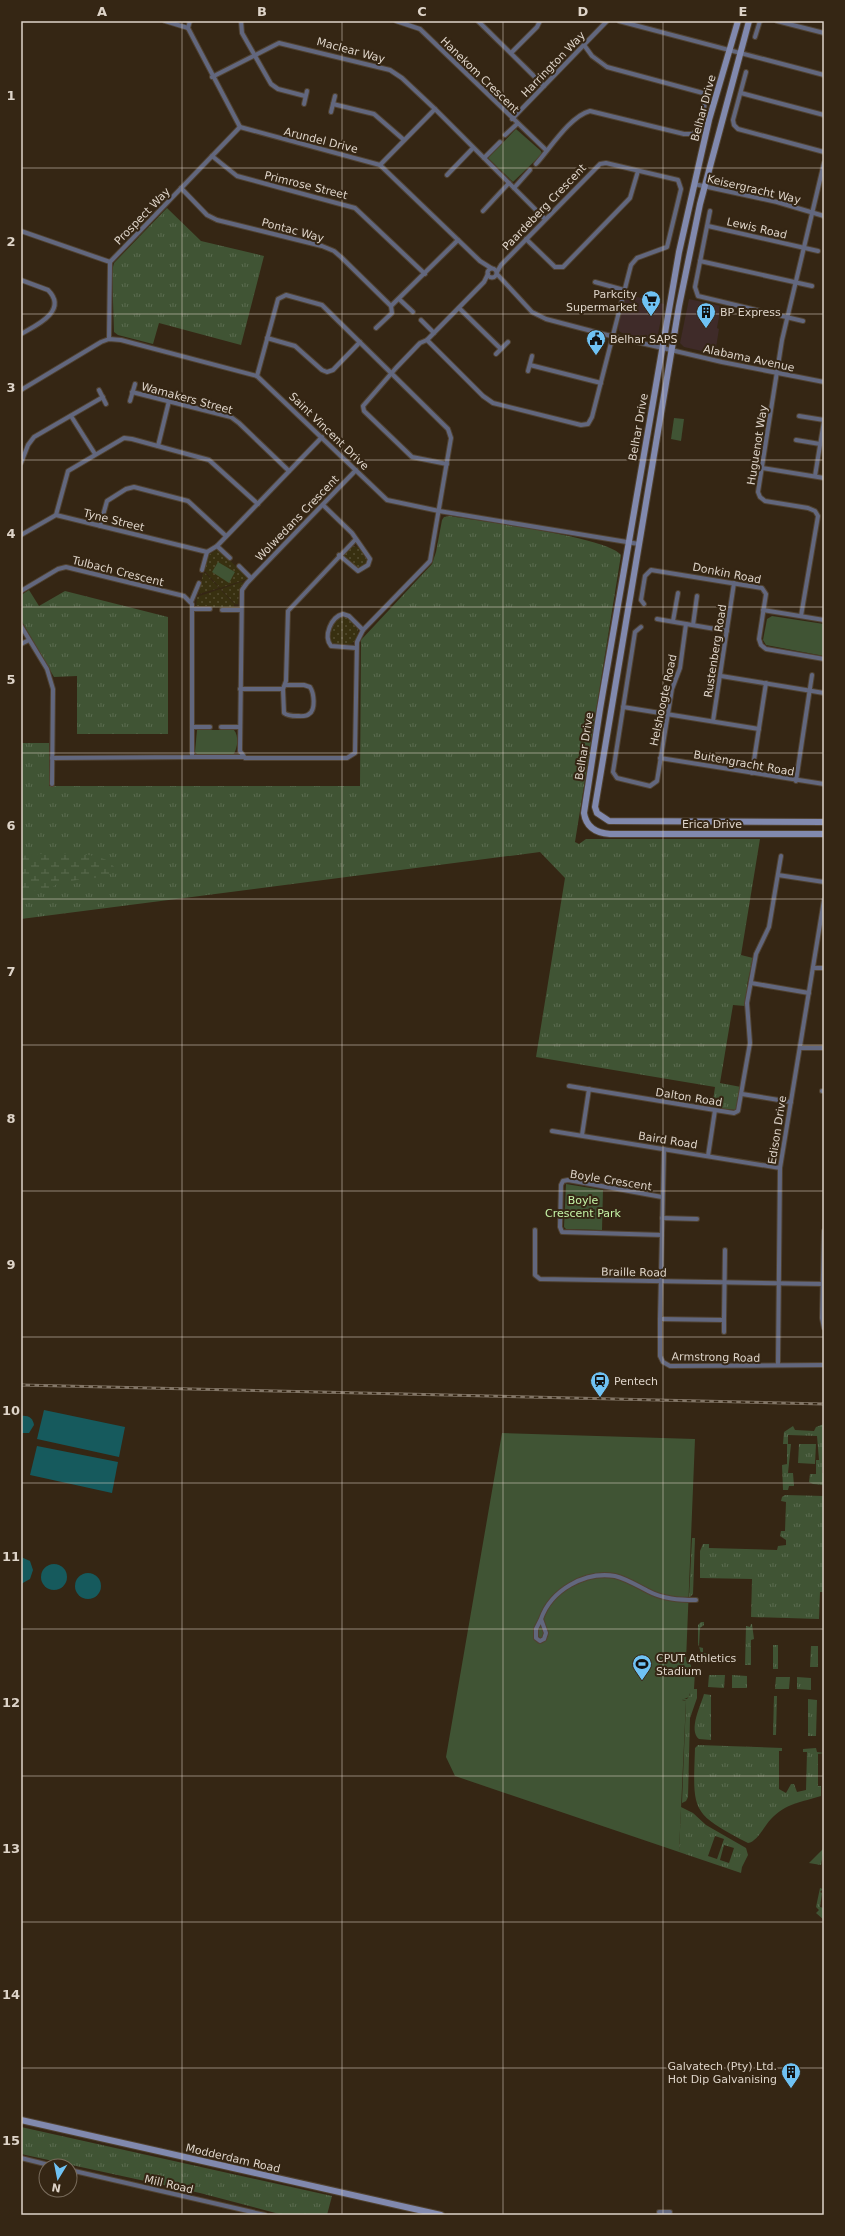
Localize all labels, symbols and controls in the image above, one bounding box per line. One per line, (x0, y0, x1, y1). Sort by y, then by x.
text: A (97, 4, 107, 19)
text: B (257, 4, 267, 19)
text: C (417, 4, 427, 19)
text: D (578, 4, 589, 19)
text: E (739, 4, 747, 19)
street label: Harrington Way (519, 29, 588, 100)
street label: Hanekom Crescent (438, 34, 522, 117)
street label: Maclear Way (315, 35, 387, 66)
street label: Belhar Drive (688, 73, 719, 143)
text: 1 (6, 88, 16, 103)
street label: Arundel Drive (283, 125, 359, 156)
street label: Paardeberg Crescent (500, 161, 589, 253)
street label: Primrose Street (263, 169, 349, 202)
street label: Keisergracht Way (706, 172, 803, 207)
street label: Prospect Way (112, 185, 173, 248)
street label: Lewis Road (725, 215, 788, 242)
street label: Pontac Way (260, 216, 326, 245)
text: 2 (6, 234, 16, 249)
place label: Parkcity Supermarket (566, 288, 638, 314)
supermarket icon: Parkcity Supermarket (640, 289, 662, 317)
building icon: BP Express (695, 301, 717, 329)
place label: BP Express (720, 306, 781, 319)
public building icon: Belhar SAPS (585, 328, 607, 356)
place label: Belhar SAPS (610, 333, 677, 346)
street label: Alabama Avenue (702, 342, 796, 375)
text: 3 (6, 380, 16, 395)
street label: Wamakers Street (140, 380, 235, 417)
street label: Saint Vincent Drive (286, 390, 371, 473)
street label: Belhar Drive (626, 392, 651, 462)
street label: Huguenot Way (745, 404, 770, 486)
street label: Wolwedans Crescent (253, 472, 342, 564)
street label: Tyne Street (81, 506, 146, 534)
text: 4 (6, 526, 16, 541)
street label: Tulbach Crescent (70, 554, 166, 589)
street label: Donkin Road (691, 560, 762, 587)
street label: Rustenberg Road (702, 604, 729, 699)
street label: Helshoogte Road (647, 653, 680, 747)
text: 5 (6, 672, 16, 687)
street label: Belhar Drive (573, 711, 596, 781)
street label: Buitengracht Road (692, 748, 795, 779)
text: 6 (6, 818, 16, 833)
street label: Erica Drive (682, 818, 742, 831)
text: 7 (6, 964, 16, 979)
street label: Dalton Road (655, 1086, 723, 1109)
street label: Edison Drive (766, 1095, 789, 1165)
text: 8 (6, 1111, 16, 1126)
street label: Baird Road (637, 1129, 698, 1152)
street label: Boyle Crescent (569, 1168, 653, 1193)
park label: Boyle Crescent Park (545, 1194, 622, 1220)
text: 9 (6, 1257, 16, 1272)
street label: Braille Road (601, 1265, 667, 1280)
street label: Armstrong Road (672, 1350, 760, 1365)
station icon: Pentech (589, 1370, 611, 1398)
place label: Pentech (614, 1375, 658, 1388)
text: 10 (2, 1403, 20, 1418)
text: 11 (2, 1549, 20, 1564)
place label: CPUT Athletics Stadium (656, 1652, 736, 1678)
sports icon: CPUT Athletics Stadium (631, 1653, 653, 1681)
text: 12 (2, 1695, 20, 1710)
text: 13 (2, 1841, 20, 1856)
text: 14 (2, 1987, 20, 2002)
place label: Galvatech (Pty) Ltd. Hot Dip Galvanising (667, 2060, 777, 2086)
building icon: Galvatech (Pty) Ltd. Hot Dip Galvanising (780, 2061, 802, 2089)
text: 15 (2, 2133, 20, 2148)
street label: Modderdam Road (184, 2141, 282, 2176)
north arrow (38, 2158, 78, 2198)
street label: Mill Road (143, 2173, 195, 2196)
text: N (51, 2180, 62, 2195)

